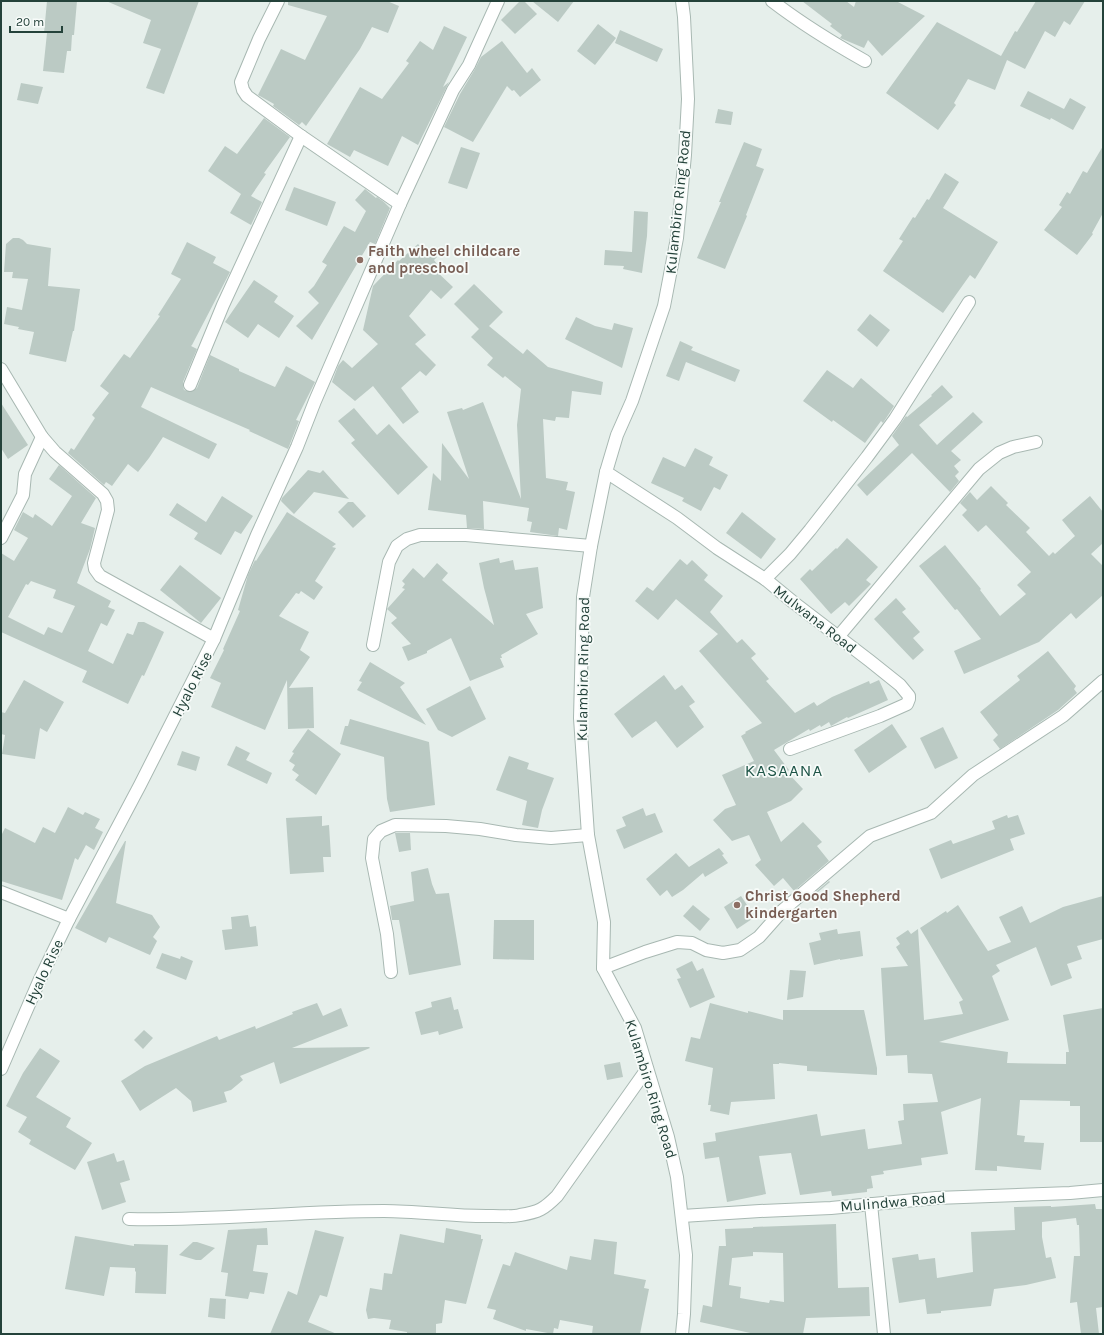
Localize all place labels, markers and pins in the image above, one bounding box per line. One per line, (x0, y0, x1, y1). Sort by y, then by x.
place label: Faith wheel childcare and preschool (368, 242, 520, 277)
marker: Faith wheel childcare and preschool (355, 255, 365, 265)
place label: Christ Good Shepherd kindergarten (745, 887, 901, 922)
marker: Christ Good Shepherd kindergarten (732, 900, 742, 910)

